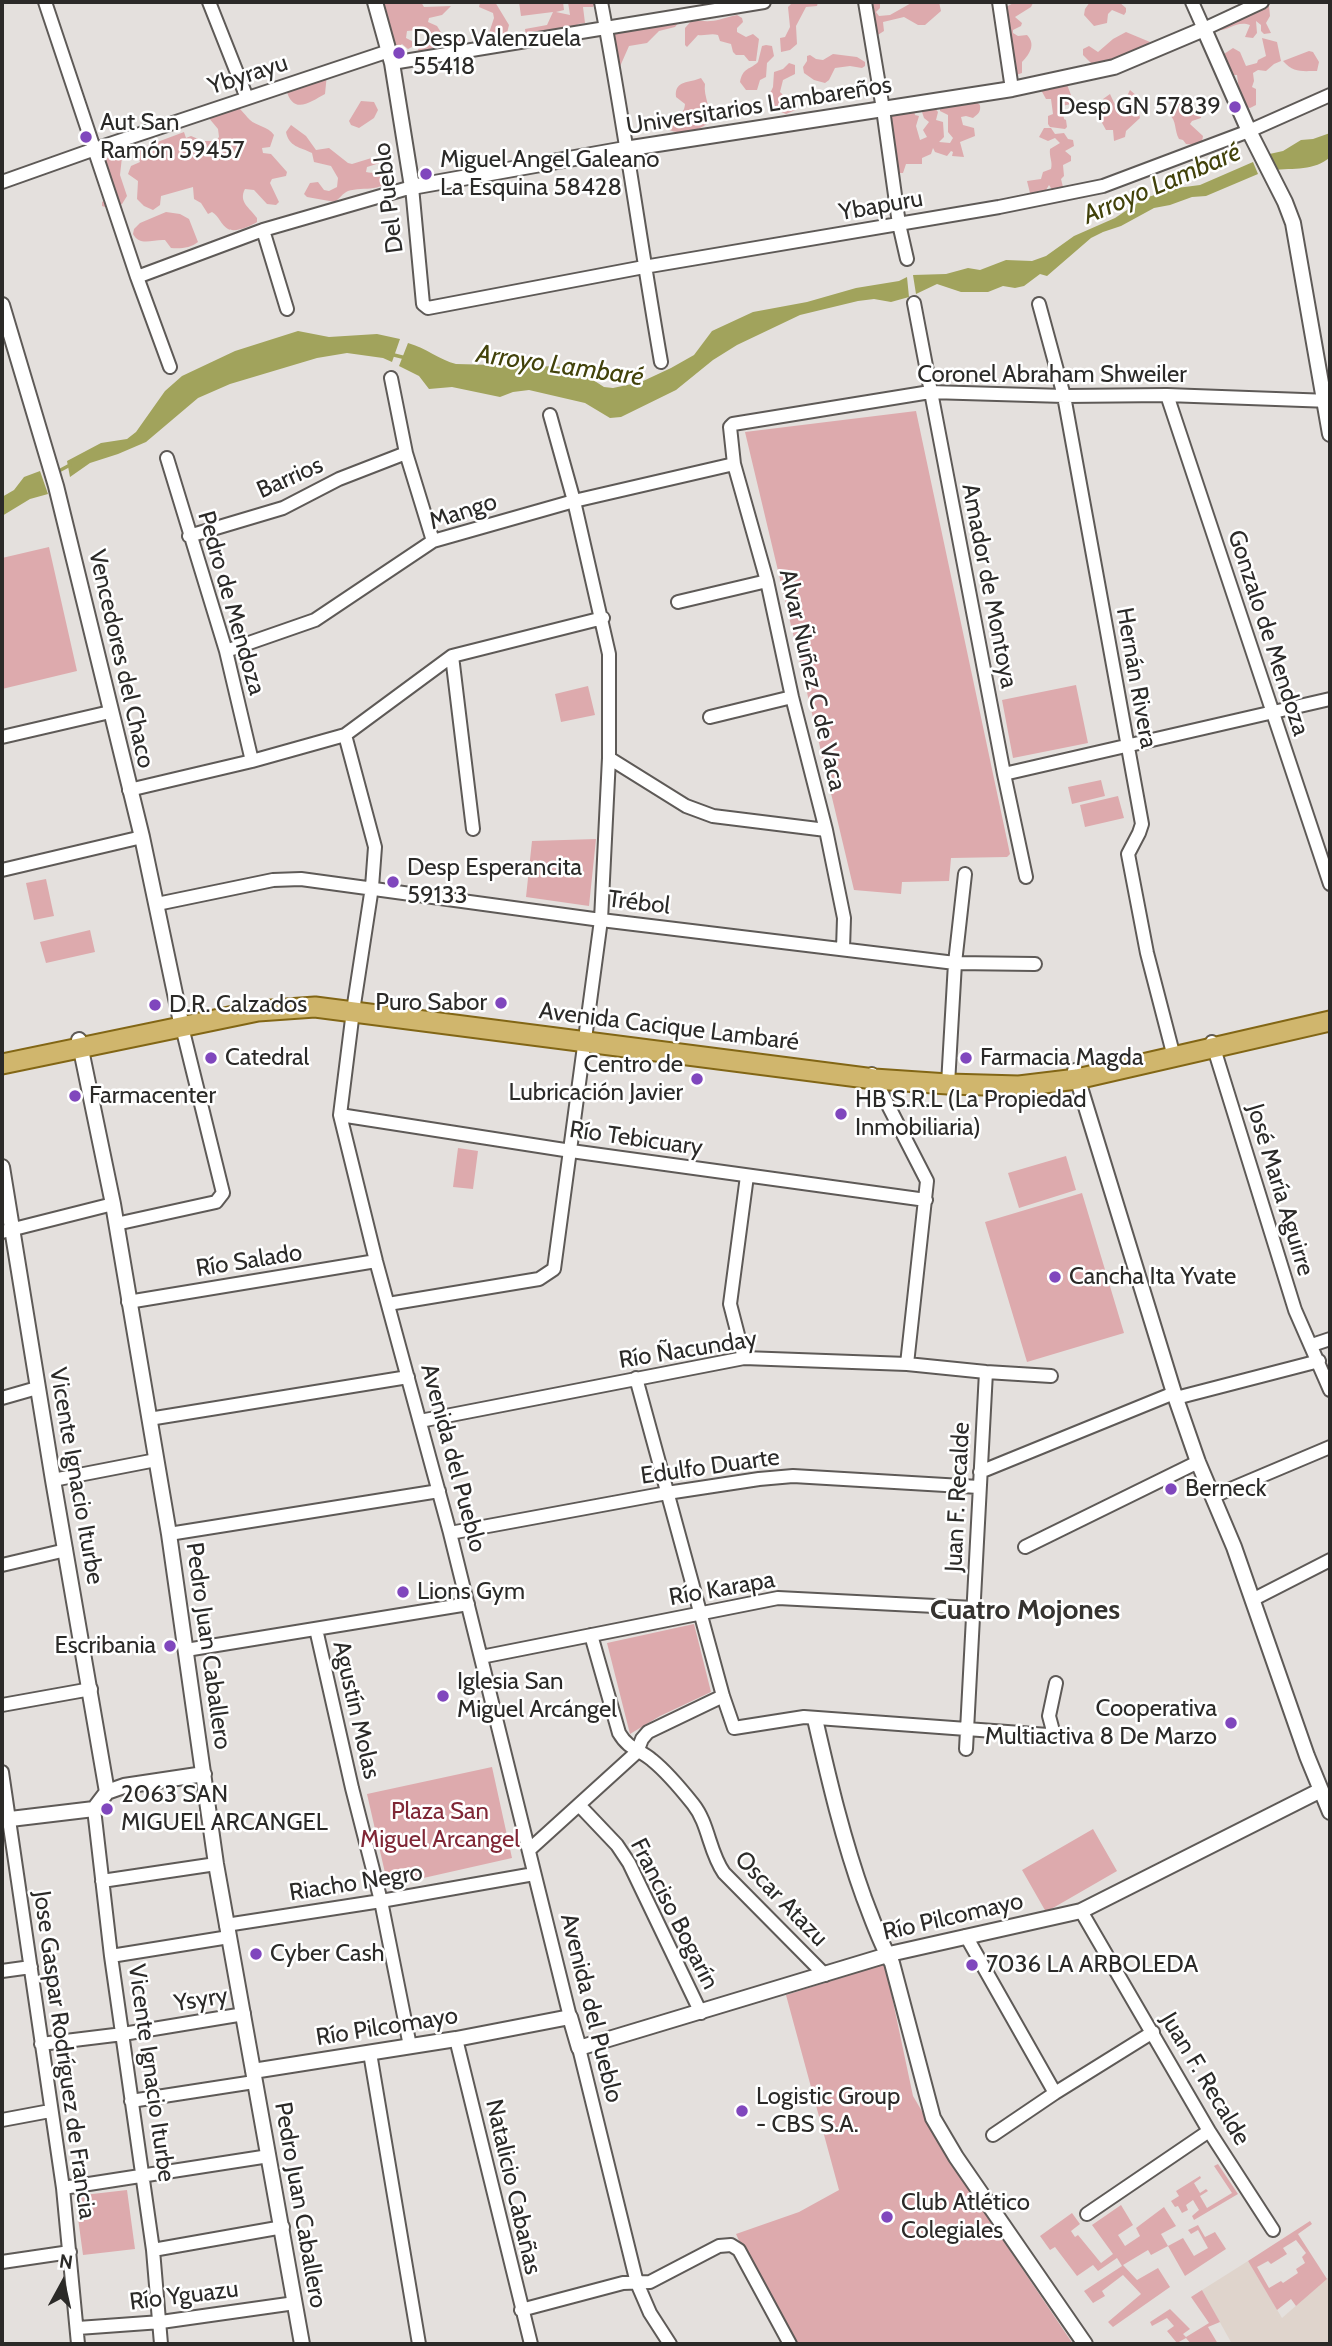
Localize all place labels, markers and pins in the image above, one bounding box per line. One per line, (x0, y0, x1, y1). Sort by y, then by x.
place label: Desp Valenzuela 55418 (413, 25, 581, 81)
marker: Desp Valenzuela 55418 (391, 45, 407, 61)
place label: Desp GN 57839 (1058, 93, 1221, 121)
marker: Desp GN 57839 (1227, 99, 1243, 115)
place label: Aut San Ramón 59457 (100, 109, 244, 165)
marker: Aut San Ramón 59457 (78, 129, 94, 145)
place label: Miguel Angel Galeano La Esquina 58428 (440, 146, 659, 202)
marker: Miguel Angel Galeano La Esquina 58428 (418, 166, 434, 182)
place label: Desp Esperancita 59133 (407, 854, 582, 910)
marker: Desp Esperancita 59133 (385, 874, 401, 890)
place label: Puro Sabor (375, 989, 487, 1017)
place label: D.R. Calzados (169, 991, 307, 1019)
marker: Puro Sabor (493, 995, 509, 1011)
marker: D.R. Calzados (147, 997, 163, 1013)
place label: Catedral (225, 1044, 309, 1072)
place label: Farmacia Magda (980, 1044, 1143, 1072)
marker: Catedral (203, 1050, 219, 1066)
marker: Farmacia Magda (958, 1050, 974, 1066)
place label: Centro de Lubricación Javier (508, 1051, 683, 1107)
marker: Centro de Lubricación Javier (689, 1071, 705, 1087)
place label: Farmacenter (89, 1082, 216, 1110)
place label: HB S.R.L (La Propiedad Inmobiliaria) (855, 1086, 1087, 1142)
marker: Farmacenter (67, 1088, 83, 1104)
marker: HB S.R.L (La Propiedad Inmobiliaria) (833, 1106, 849, 1122)
place label: Cancha Ita Yvate (1069, 1263, 1236, 1291)
marker: Cancha Ita Yvate (1047, 1269, 1063, 1285)
place label: Berneck (1185, 1475, 1267, 1503)
marker: Berneck (1163, 1481, 1179, 1497)
place label: Lions Gym (417, 1578, 525, 1606)
marker: Lions Gym (395, 1584, 411, 1600)
place label: Escribania (54, 1632, 156, 1660)
marker: Escribania (162, 1638, 178, 1654)
place label: Iglesia San Miguel Arcángel (457, 1668, 617, 1724)
marker: Iglesia San Miguel Arcángel (435, 1688, 451, 1704)
place label: Cooperativa Multiactiva 8 De Marzo (985, 1695, 1217, 1751)
marker: Cooperativa Multiactiva 8 De Marzo (1223, 1715, 1239, 1731)
place label: 2063 SAN MIGUEL ARCANGEL (121, 1781, 328, 1837)
marker: 2063 SAN MIGUEL ARCANGEL (99, 1801, 115, 1817)
place label: Cyber Cash (270, 1940, 385, 1968)
marker: Cyber Cash (248, 1946, 264, 1962)
place label: 7036 LA ARBOLEDA (986, 1951, 1198, 1979)
marker: 7036 LA ARBOLEDA (964, 1957, 980, 1973)
place label: Logistic Group - CBS S.A. (756, 2083, 900, 2139)
marker: Logistic Group - CBS S.A. (734, 2103, 750, 2119)
place label: Club Atlético Colegiales (901, 2189, 1030, 2245)
marker: Club Atlético Colegiales (879, 2209, 895, 2225)

